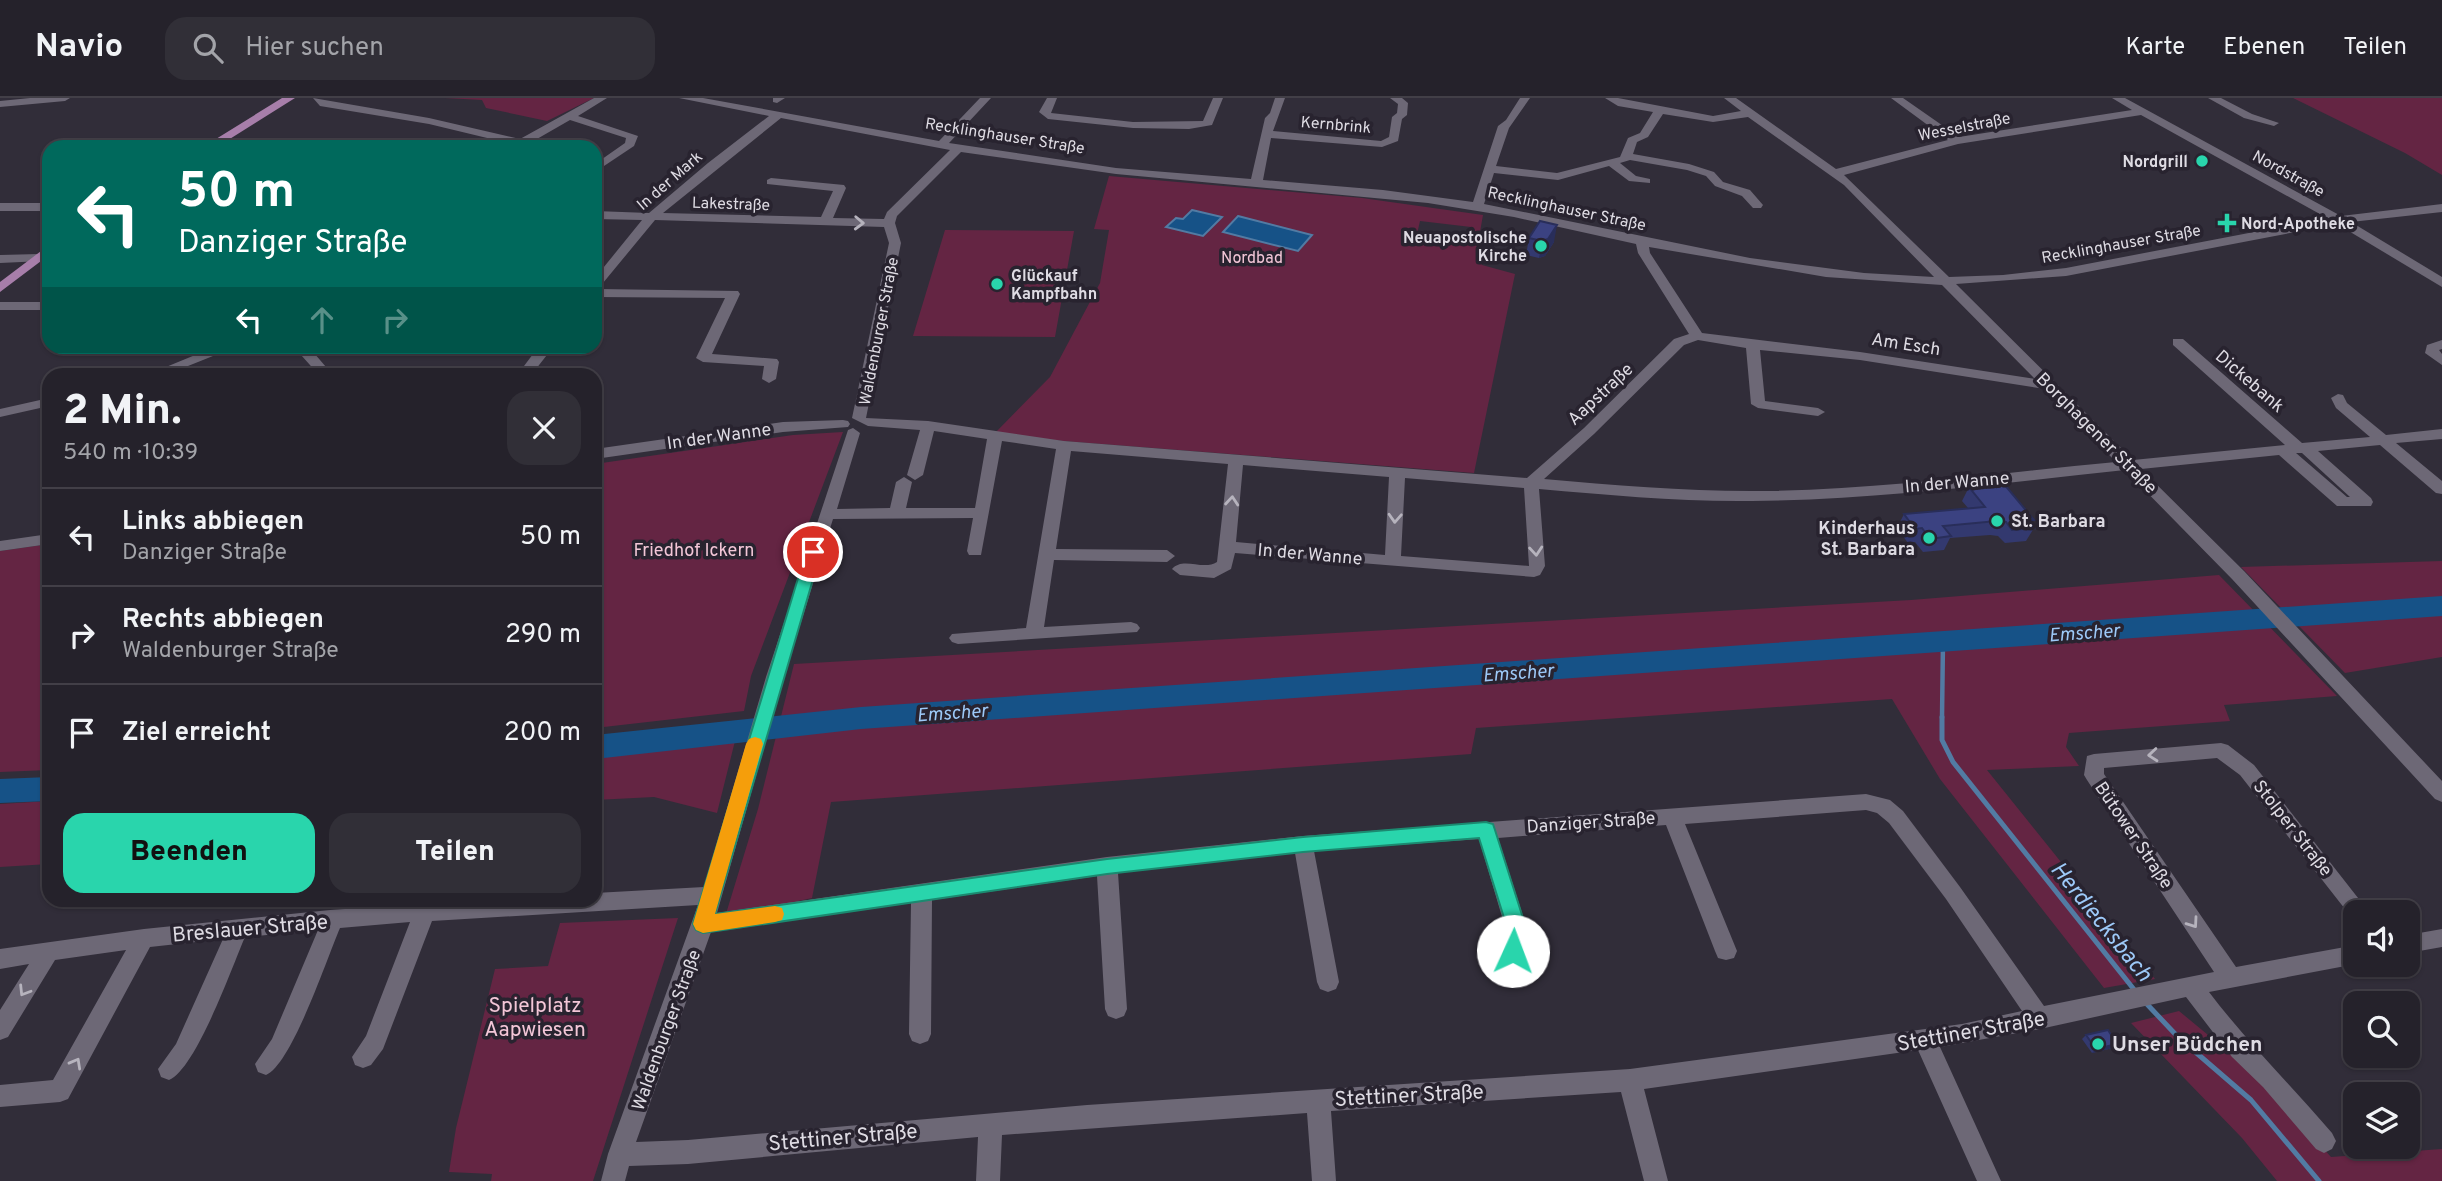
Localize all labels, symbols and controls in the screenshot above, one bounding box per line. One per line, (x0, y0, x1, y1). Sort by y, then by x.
search box (165, 17, 655, 80)
text: Navio (35, 27, 123, 69)
icon: search (189, 29, 227, 67)
text: Hier suchen (245, 32, 384, 65)
text: Karte (2125, 33, 2185, 63)
text: Ebenen (2223, 33, 2305, 63)
text: Teilen (2343, 33, 2407, 63)
street label: Wesselstraße (1916, 109, 2012, 147)
street label: Kernbrink (1300, 113, 1372, 139)
street label: Recklinghauser Straße (923, 114, 1086, 159)
street label: In der Mark (633, 147, 707, 216)
street label: Nordstraße (2248, 147, 2328, 203)
place label: Nordgrill (2122, 153, 2188, 173)
marker: Nordgrill (2194, 153, 2210, 169)
text: 50 m (178, 163, 295, 225)
icon: left (63, 168, 154, 259)
street label: Recklinghauser Straße (1486, 183, 1648, 237)
street label: Lakestraße (691, 194, 770, 216)
one-way arrow (854, 215, 865, 230)
marker: Nord-Apotheke (2219, 215, 2235, 231)
place label: Nord-Apotheke (2241, 215, 2355, 235)
street label: Recklinghauser Straße (2040, 221, 2203, 269)
text: Danziger Straße (178, 224, 407, 264)
place label: Neuapostolische Kirche (1403, 229, 1527, 267)
marker: Neuapostolische Kirche (1533, 238, 1549, 254)
park label: Nordbad (1221, 249, 1283, 269)
street label: Waldenburger Straße (856, 256, 904, 407)
place label: Glückauf Kampfbahn (1011, 267, 1097, 305)
marker: Glückauf Kampfbahn (989, 276, 1005, 292)
icon: left (230, 301, 268, 339)
icon: ahead (303, 301, 341, 339)
icon: right (376, 301, 414, 339)
street label: Am Esch (1870, 329, 1942, 362)
street label: Dickebank (2210, 346, 2288, 418)
street label: Aapstraße (1563, 359, 1639, 431)
street label: Borghagener Straße (2030, 369, 2161, 500)
text: 2 Min. (63, 386, 182, 439)
button: close (507, 391, 581, 465)
street label: In der Wanne (666, 419, 773, 456)
text: 540 m · 10:39 (63, 439, 198, 468)
street label: In der Wanne (1904, 467, 2010, 500)
one-way arrow (1224, 495, 1239, 507)
text: Links abbiegen (122, 506, 304, 539)
place label: St. Barbara (2011, 511, 2105, 534)
one-way arrow (1388, 512, 1403, 523)
marker: St. Barbara (1989, 513, 2005, 529)
icon: left (63, 518, 101, 556)
place label: Kinderhaus St. Barbara (1818, 518, 1915, 562)
text: 50 m (520, 521, 581, 554)
pin (783, 522, 843, 582)
marker: Kinderhaus St. Barbara (1921, 530, 1937, 546)
icon: arrive (794, 533, 832, 571)
text: Danziger Straße (122, 539, 287, 568)
street label: In der Wanne (1257, 539, 1363, 572)
park label: Friedhof Ickern (634, 540, 754, 563)
one-way arrow (1528, 546, 1543, 557)
text: Rechts abbiegen (122, 604, 324, 637)
icon: right (63, 616, 101, 654)
text: 290 m (505, 619, 581, 652)
water label: Emscher (2048, 619, 2122, 648)
text: Waldenburger Straße (122, 637, 339, 666)
water label: Emscher (1482, 659, 1556, 688)
water label: Emscher (916, 699, 990, 728)
icon: arrive (63, 714, 101, 752)
text: Ziel erreicht (122, 717, 271, 750)
text: 200 m (504, 717, 581, 750)
one-way arrow (2147, 747, 2158, 762)
street label: Stolper Straße (2247, 776, 2337, 882)
street label: Bütower Straße (2088, 778, 2177, 894)
street label: Danziger Straße (1526, 808, 1656, 839)
button: Beenden (63, 813, 315, 893)
button: Teilen (329, 813, 581, 893)
water label: Herdiecksbach (2043, 857, 2158, 989)
map controls (2343, 900, 2420, 1159)
button: sound (2343, 900, 2420, 977)
street label: Breslauer Straße (171, 909, 329, 950)
position arrow (1476, 914, 1550, 988)
one-way arrow (2185, 915, 2197, 928)
street label: Waldenburger Straße (628, 947, 707, 1114)
one-way arrow (20, 983, 33, 996)
button: search (2343, 991, 2420, 1068)
park label: Spielplatz Aapwiesen (484, 993, 586, 1044)
street label: Stettiner Straße (1895, 1006, 2047, 1059)
place label: Unser Büdchen (2112, 1032, 2262, 1059)
marker: Unser Büdchen (2090, 1036, 2106, 1052)
one-way arrow (68, 1057, 81, 1070)
street label: Stettiner Straße (1334, 1079, 1484, 1114)
button: layers (2343, 1082, 2420, 1159)
street label: Stettiner Straße (767, 1119, 919, 1158)

